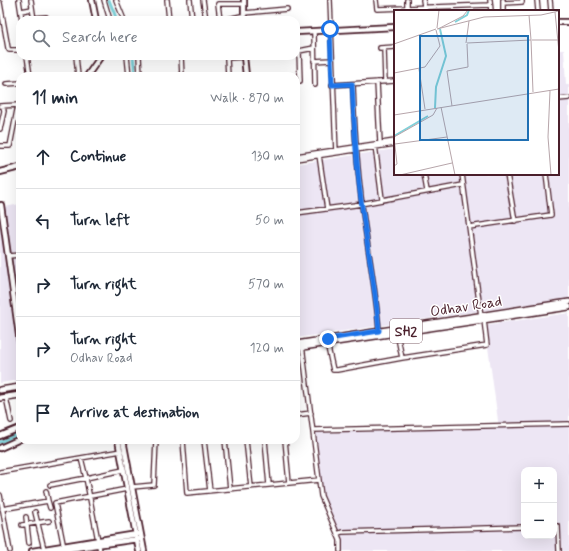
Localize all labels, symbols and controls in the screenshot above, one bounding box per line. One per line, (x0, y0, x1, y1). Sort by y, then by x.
inset map (394, 10, 559, 175)
search box (16, 16, 300, 60)
route start (321, 20, 339, 38)
icon: search (30, 27, 52, 49)
text: Search here (62, 28, 138, 48)
text: 11 min (32, 87, 78, 109)
text: Walk · 870 m (210, 90, 284, 107)
icon: ahead (32, 146, 54, 168)
text: Continue (70, 147, 126, 167)
text: 130 m (251, 148, 284, 165)
icon: left (32, 210, 54, 232)
text: Turn left (70, 211, 130, 231)
text: 50 m (255, 212, 284, 229)
icon: right (32, 274, 54, 296)
text: Turn right (70, 275, 137, 295)
text: 570 m (248, 276, 284, 293)
street label: Odhav Road (429, 291, 503, 323)
road number: SH2 (390, 319, 422, 343)
text: Turn right (70, 330, 137, 350)
route end (319, 330, 337, 348)
icon: right (32, 338, 54, 360)
text: 120 m (250, 340, 284, 357)
text: Odhav Road (70, 350, 133, 367)
icon: arrive (32, 402, 54, 424)
text: Arrive at destination (70, 403, 199, 423)
map controls (521, 467, 557, 539)
button: + (521, 467, 557, 503)
button: − (521, 503, 557, 539)

